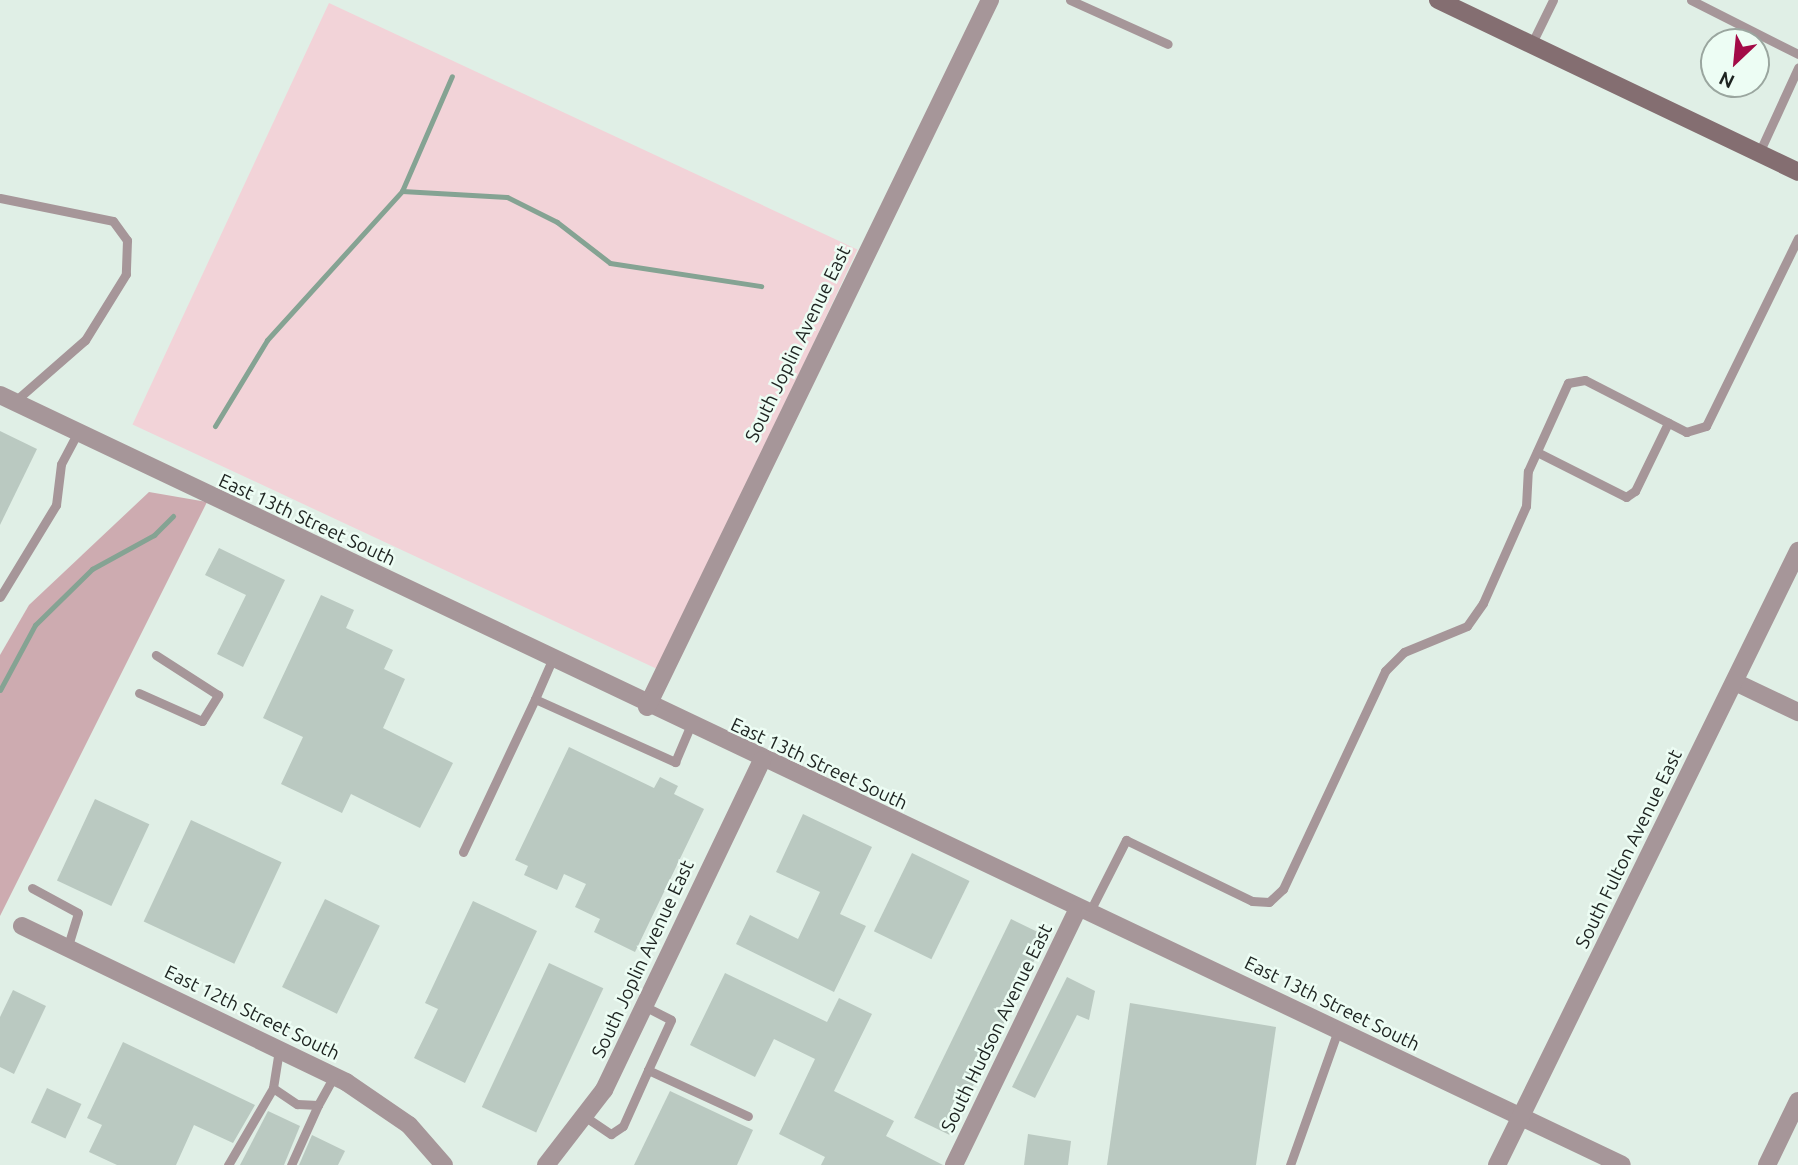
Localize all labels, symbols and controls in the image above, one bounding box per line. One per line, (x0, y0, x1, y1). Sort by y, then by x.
north arrow (1700, 28, 1770, 98)
text: N (1715, 67, 1738, 93)
street label: South Joplin Avenue East (741, 242, 855, 446)
street label: East 13th Street South (215, 469, 399, 571)
street label: East 13th Street South (727, 713, 911, 815)
street label: South Fulton Avenue East (1571, 746, 1687, 952)
street label: South Joplin Avenue East (587, 857, 699, 1061)
street label: South Hudson Avenue East (937, 920, 1057, 1136)
street label: East 13th Street South (1241, 952, 1423, 1056)
street label: East 12th Street South (161, 961, 343, 1065)

